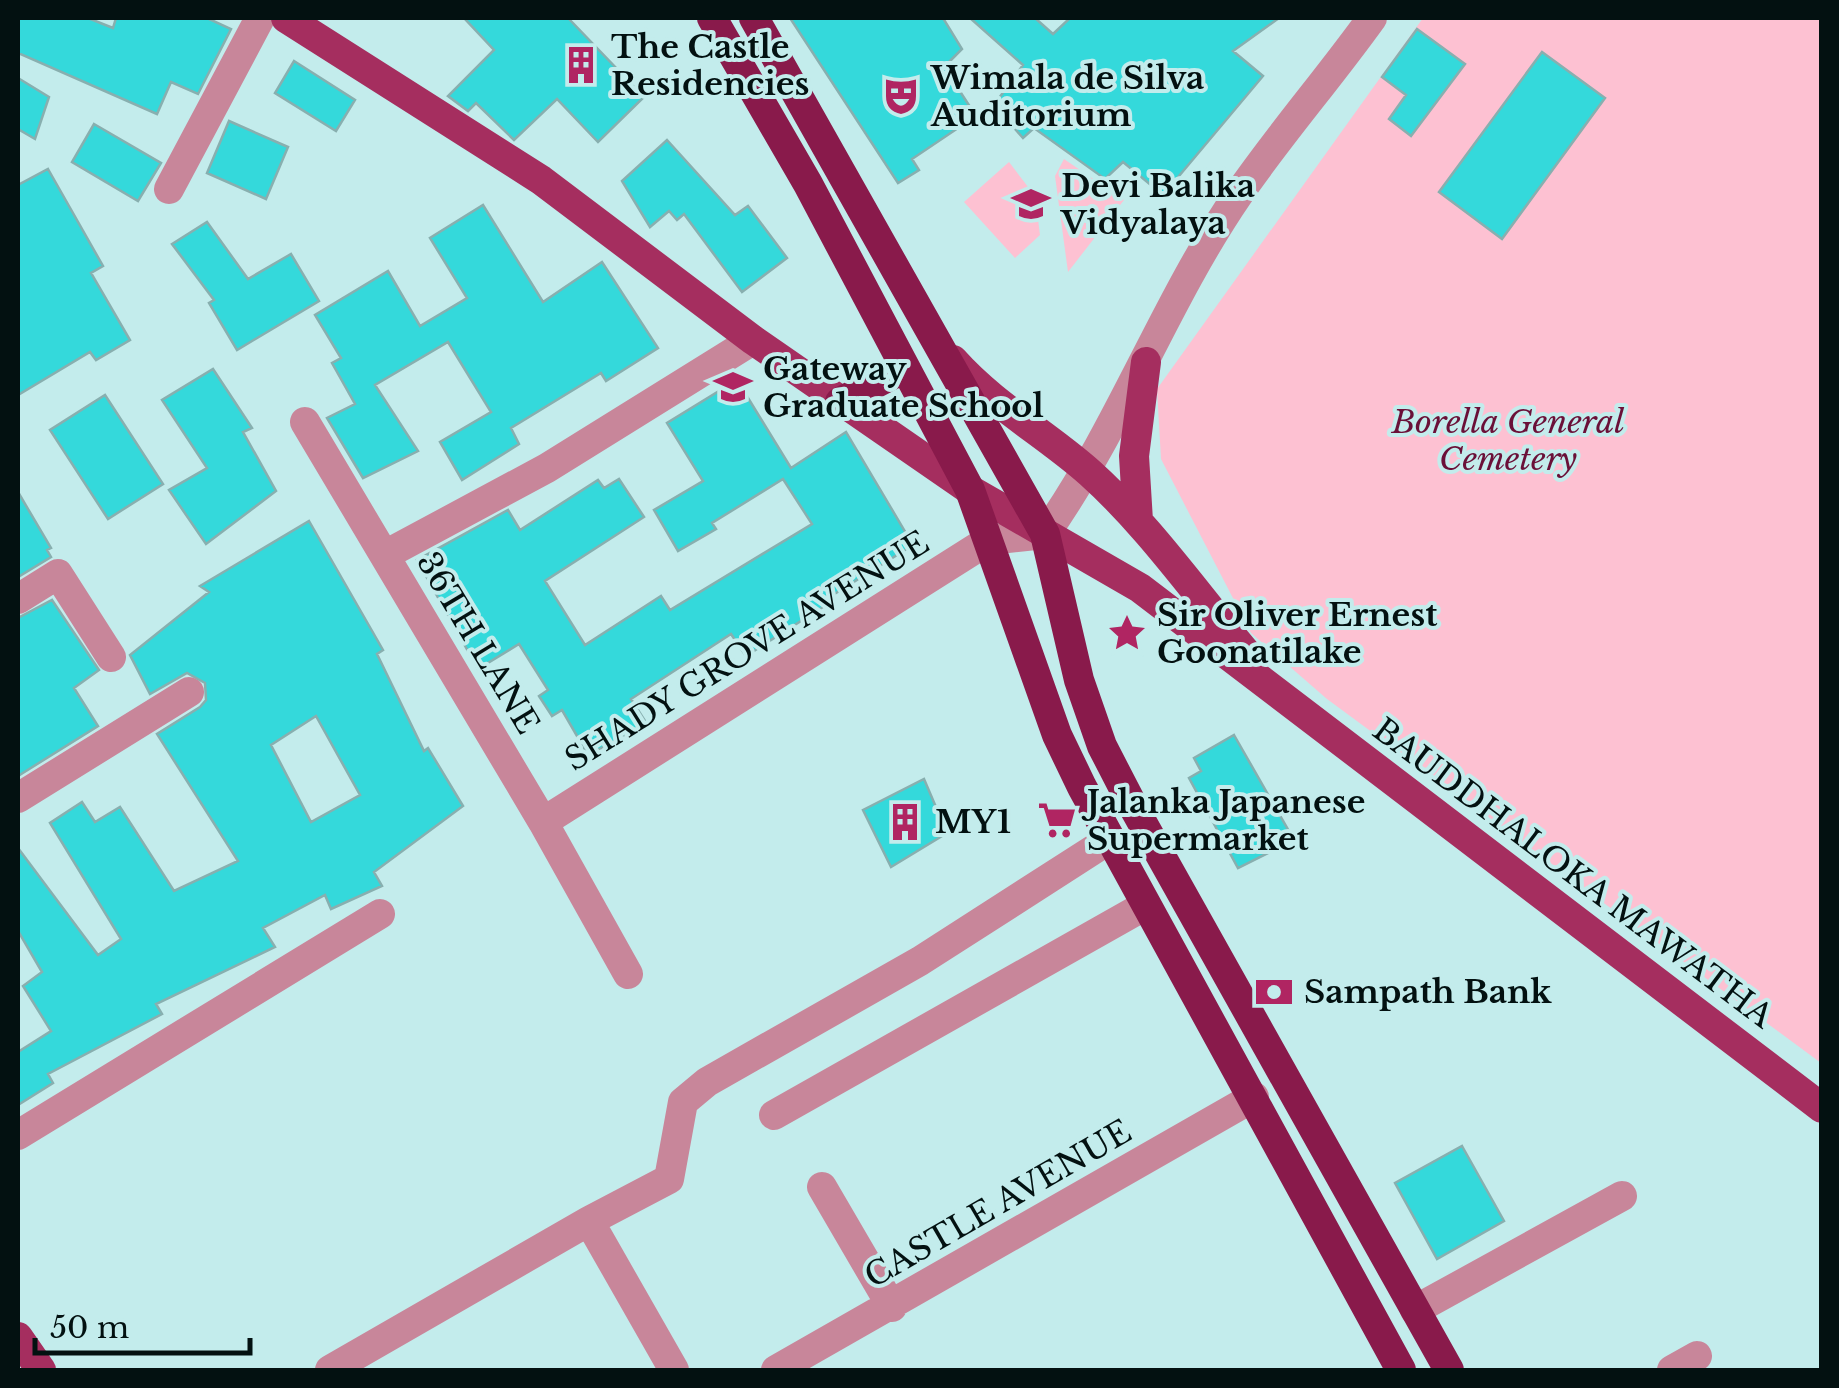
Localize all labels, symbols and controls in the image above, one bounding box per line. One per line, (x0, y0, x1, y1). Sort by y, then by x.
place label: The Castle Residencies (611, 27, 810, 104)
building icon: The Castle Residencies (560, 44, 602, 86)
place label: Wimala de Silva Auditorium (930, 58, 1204, 135)
theatre icon: Wimala de Silva Auditorium (880, 75, 922, 117)
place label: Devi Balika Vidyalaya (1060, 166, 1255, 243)
school or university icon: Devi Balika Vidyalaya (1010, 183, 1052, 225)
place label: Gateway Graduate School (763, 349, 1044, 426)
school or university icon: Gateway Graduate School (712, 366, 754, 408)
park label: Borella General Cemetery (1391, 402, 1625, 479)
street label: SHADY GROVE AVENUE (558, 522, 936, 780)
street label: 36TH LANE (408, 545, 548, 741)
place label: Sir Oliver Ernest Goonatilake (1157, 595, 1438, 672)
place icon: Sir Oliver Ernest Goonatilake (1106, 612, 1148, 654)
street label: BAUDDHALOKA MAWATHA (1365, 709, 1782, 1037)
place label: Jalanka Japanese Supermarket (1081, 782, 1365, 859)
supermarket icon: Jalanka Japanese Supermarket (1036, 799, 1078, 841)
building icon: MY1 (884, 801, 926, 843)
place label: MY1 (935, 802, 1011, 842)
bank icon: Sampath Bank (1253, 971, 1295, 1013)
place label: Sampath Bank (1304, 972, 1552, 1012)
street label: CASTLE AVENUE (858, 1111, 1138, 1297)
scale bar (35, 1293, 250, 1355)
text: 50 m (50, 1309, 129, 1346)

